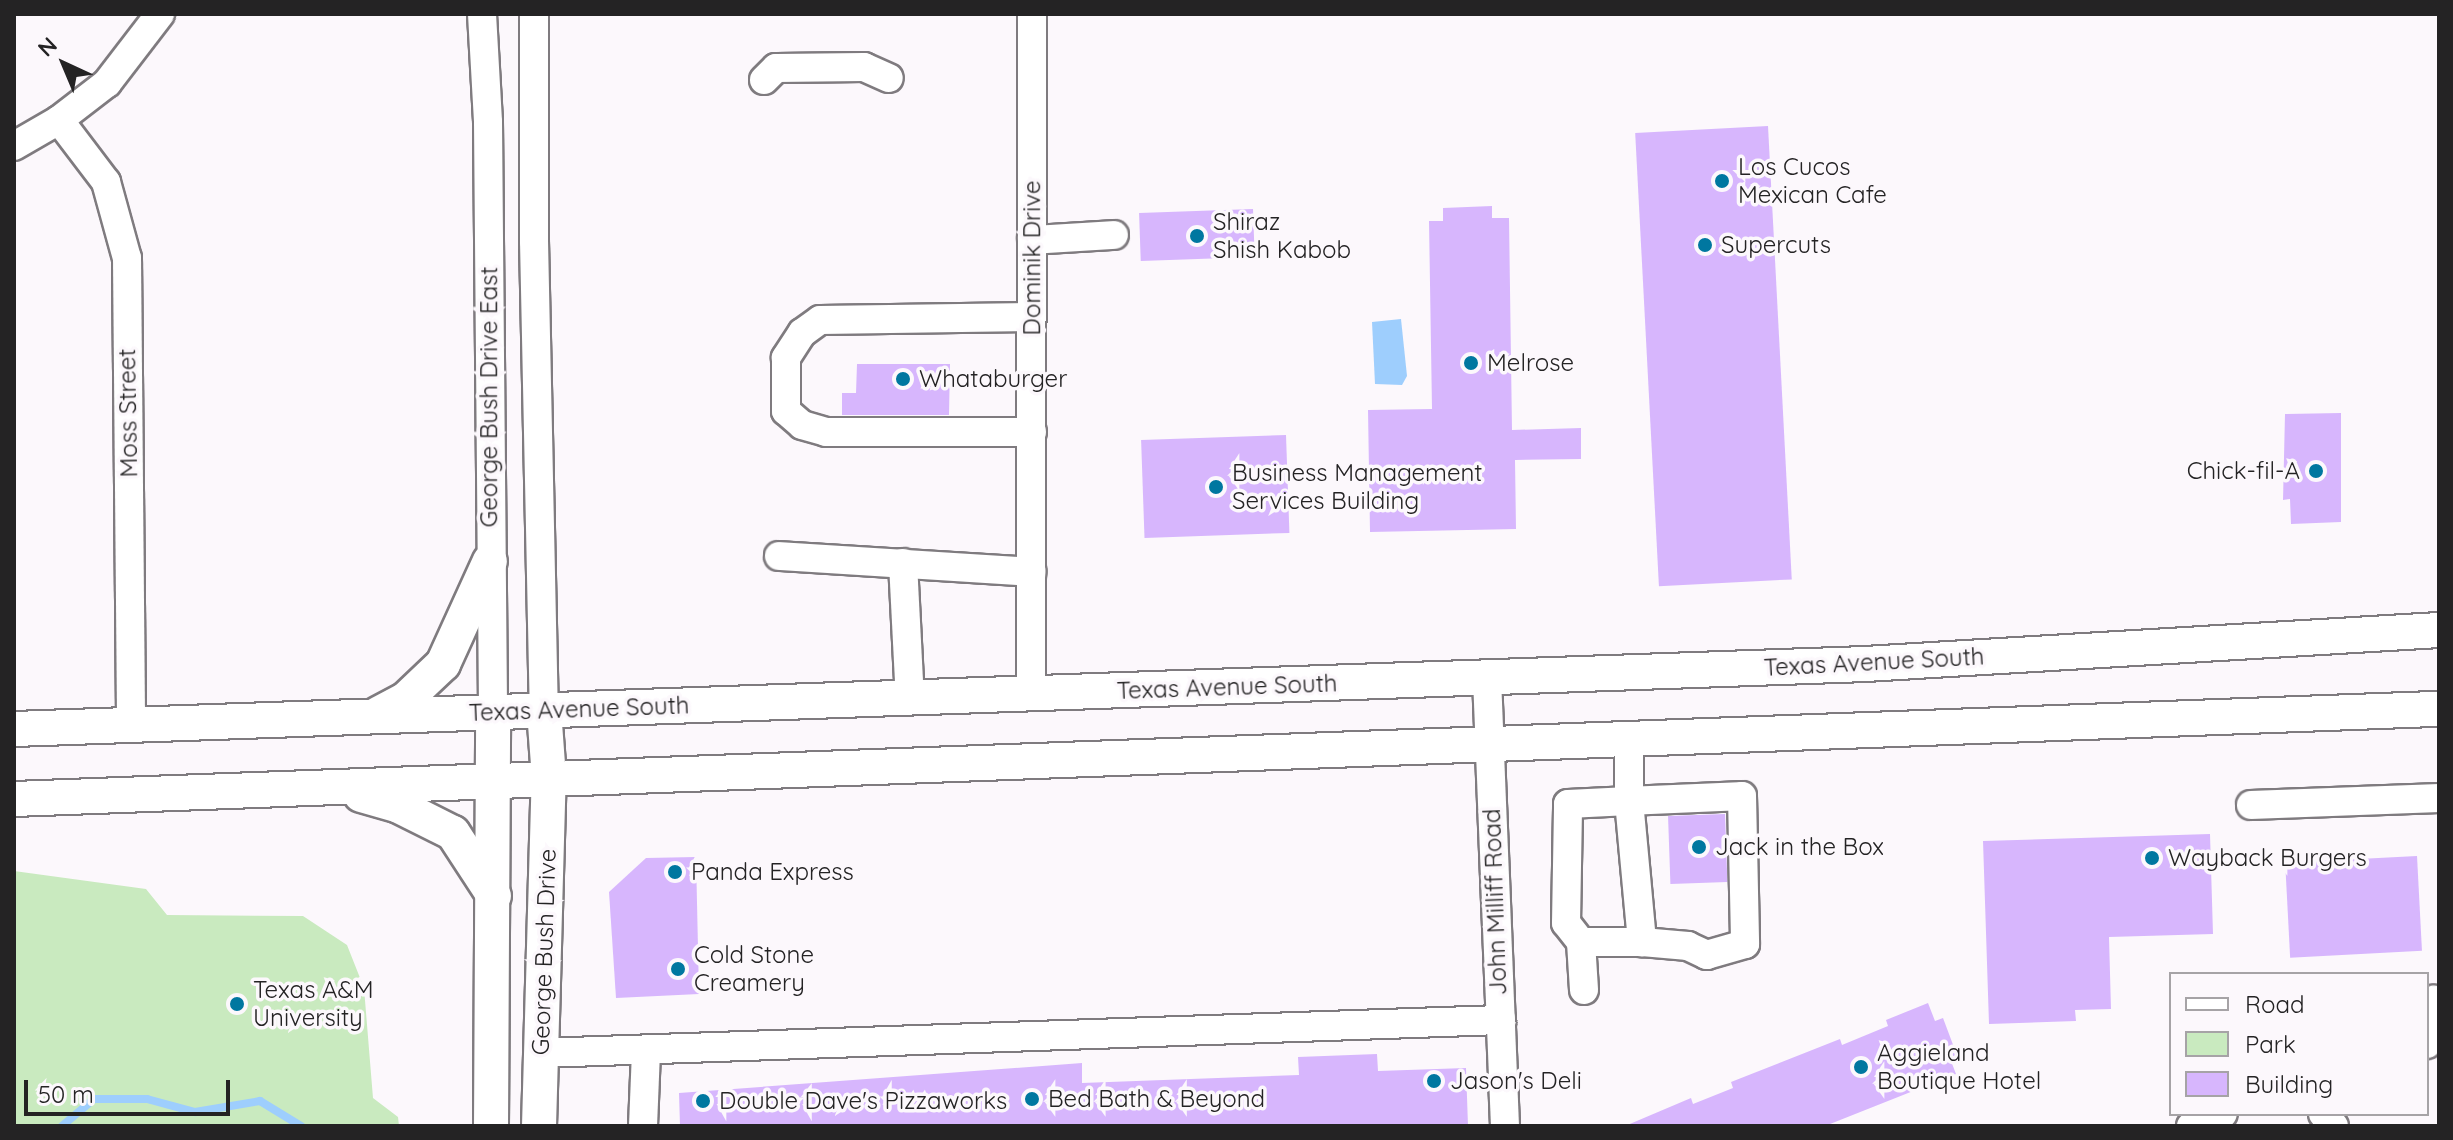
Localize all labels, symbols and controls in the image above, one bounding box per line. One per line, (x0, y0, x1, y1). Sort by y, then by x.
north arrow (24, 24, 104, 104)
text: N (32, 31, 63, 62)
place label: Los Cucos Mexican Cafe (1738, 153, 1887, 209)
marker: Los Cucos Mexican Cafe (1713, 172, 1731, 190)
street label: Dominik Drive (1018, 180, 1046, 336)
place label: Shiraz Shish Kabob (1213, 208, 1351, 264)
marker: Shiraz Shish Kabob (1188, 227, 1206, 245)
place label: Supercuts (1721, 231, 1831, 259)
marker: Supercuts (1696, 236, 1714, 254)
street label: George Bush Drive East (475, 267, 503, 527)
street label: Moss Street (112, 348, 144, 478)
place label: Melrose (1487, 349, 1574, 377)
marker: Melrose (1462, 354, 1480, 372)
place label: Whataburger (919, 365, 1067, 393)
marker: Whataburger (894, 370, 912, 388)
place label: Chick-fil-A (2187, 457, 2300, 485)
place label: Business Management Services Building (1232, 459, 1482, 515)
marker: Chick-fil-A (2307, 462, 2325, 480)
marker: Business Management Services Building (1207, 478, 1225, 496)
street label: Texas Avenue South (1763, 642, 1985, 682)
street label: Texas Avenue South (1116, 669, 1338, 705)
street label: Texas Avenue South (468, 691, 690, 727)
street label: John Milliff Road (1477, 808, 1513, 996)
place label: Jack in the Box (1715, 833, 1884, 861)
marker: Jack in the Box (1690, 838, 1708, 856)
place label: Wayback Burgers (2168, 844, 2367, 872)
street label: George Bush Drive (526, 848, 562, 1056)
marker: Wayback Burgers (2143, 849, 2161, 867)
place label: Panda Express (691, 858, 854, 886)
marker: Panda Express (666, 863, 684, 881)
place label: Cold Stone Creamery (694, 941, 814, 997)
marker: Cold Stone Creamery (669, 960, 687, 978)
legend (2169, 972, 2429, 1116)
place label: Texas A&M University (253, 976, 374, 1032)
text: Road (2245, 989, 2305, 1019)
marker: Texas A&M University (228, 995, 246, 1013)
text: Park (2245, 1029, 2296, 1059)
place label: Aggieland Boutique Hotel (1877, 1039, 2041, 1095)
marker: Aggieland Boutique Hotel (1852, 1058, 1870, 1076)
scale bar (28, 1064, 234, 1114)
place label: Jason's Deli (1450, 1067, 1582, 1095)
text: Building (2245, 1069, 2333, 1099)
marker: Jason's Deli (1425, 1072, 1443, 1090)
text: 50 m (38, 1079, 94, 1109)
place label: Bed Bath & Beyond (1048, 1085, 1265, 1113)
place label: Double Dave's Pizzaworks (719, 1087, 1007, 1115)
marker: Bed Bath & Beyond (1023, 1090, 1041, 1108)
marker: Double Dave's Pizzaworks (694, 1092, 712, 1110)

